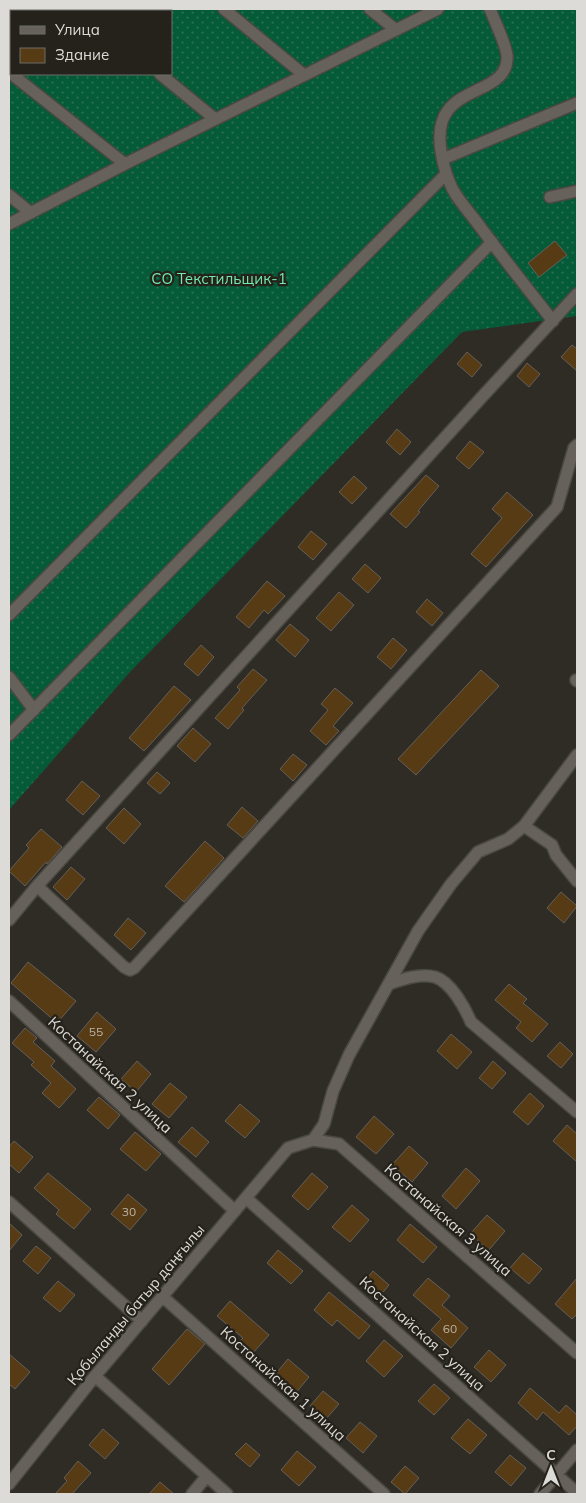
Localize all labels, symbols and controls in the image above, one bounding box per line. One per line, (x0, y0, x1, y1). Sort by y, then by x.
legend (10, 10, 172, 75)
text: Улица (54, 20, 100, 39)
text: Здание (55, 45, 109, 64)
park label: СО Текстильщик-1 (151, 269, 287, 288)
street label: Костанайская 2 улица (44, 1012, 176, 1137)
house number: 55 (89, 1024, 103, 1039)
street label: Костанайская 3 улица (381, 1159, 516, 1280)
house number: 30 (122, 1204, 136, 1219)
street label: Қобыланды батыр даңғылы (63, 1220, 209, 1389)
street label: Костанайская 2 улица (356, 1272, 489, 1395)
house number: 60 (443, 1321, 457, 1336)
street label: Костанайская 1 улица (217, 1322, 350, 1445)
north arrow (526, 1443, 576, 1493)
text: С (546, 1446, 556, 1464)

